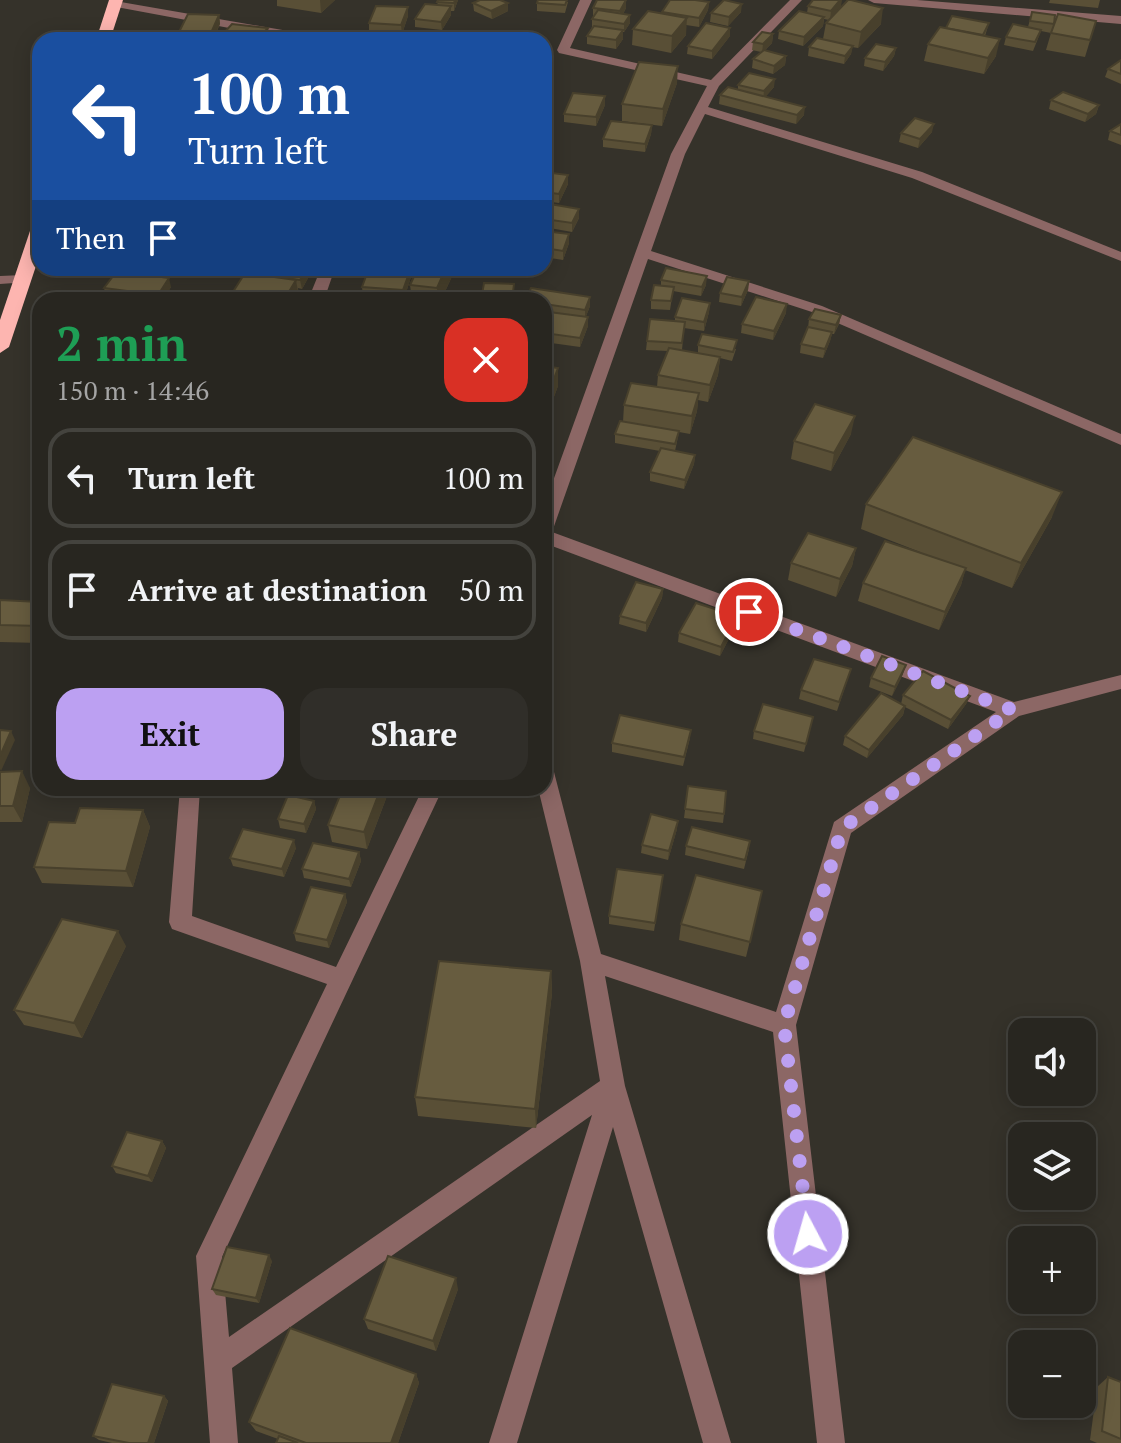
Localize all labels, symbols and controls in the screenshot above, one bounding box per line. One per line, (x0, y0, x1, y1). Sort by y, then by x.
text: 100 m (188, 56, 350, 130)
icon: left (56, 64, 160, 168)
text: Turn left (188, 127, 328, 174)
icon: arrive (141, 216, 185, 260)
text: Then (56, 218, 125, 258)
text: 2 min (56, 311, 187, 375)
button: close (444, 318, 528, 402)
text: 150 m · 14:46 (56, 373, 209, 407)
icon: left (60, 456, 104, 500)
text: Turn left (128, 458, 255, 498)
text: 100 m (443, 458, 524, 498)
icon: arrive (60, 568, 104, 612)
text: Arrive at destination (128, 570, 427, 610)
text: 50 m (459, 570, 524, 610)
pin (715, 578, 783, 646)
icon: arrive (727, 590, 771, 634)
button: Exit (56, 688, 284, 780)
button: Share (300, 688, 528, 780)
map controls (1008, 1018, 1096, 1418)
button: sound (1008, 1018, 1096, 1106)
button: layers (1008, 1122, 1096, 1210)
position arrow (766, 1192, 850, 1276)
button: + (1008, 1226, 1096, 1314)
button: − (1008, 1330, 1096, 1418)

